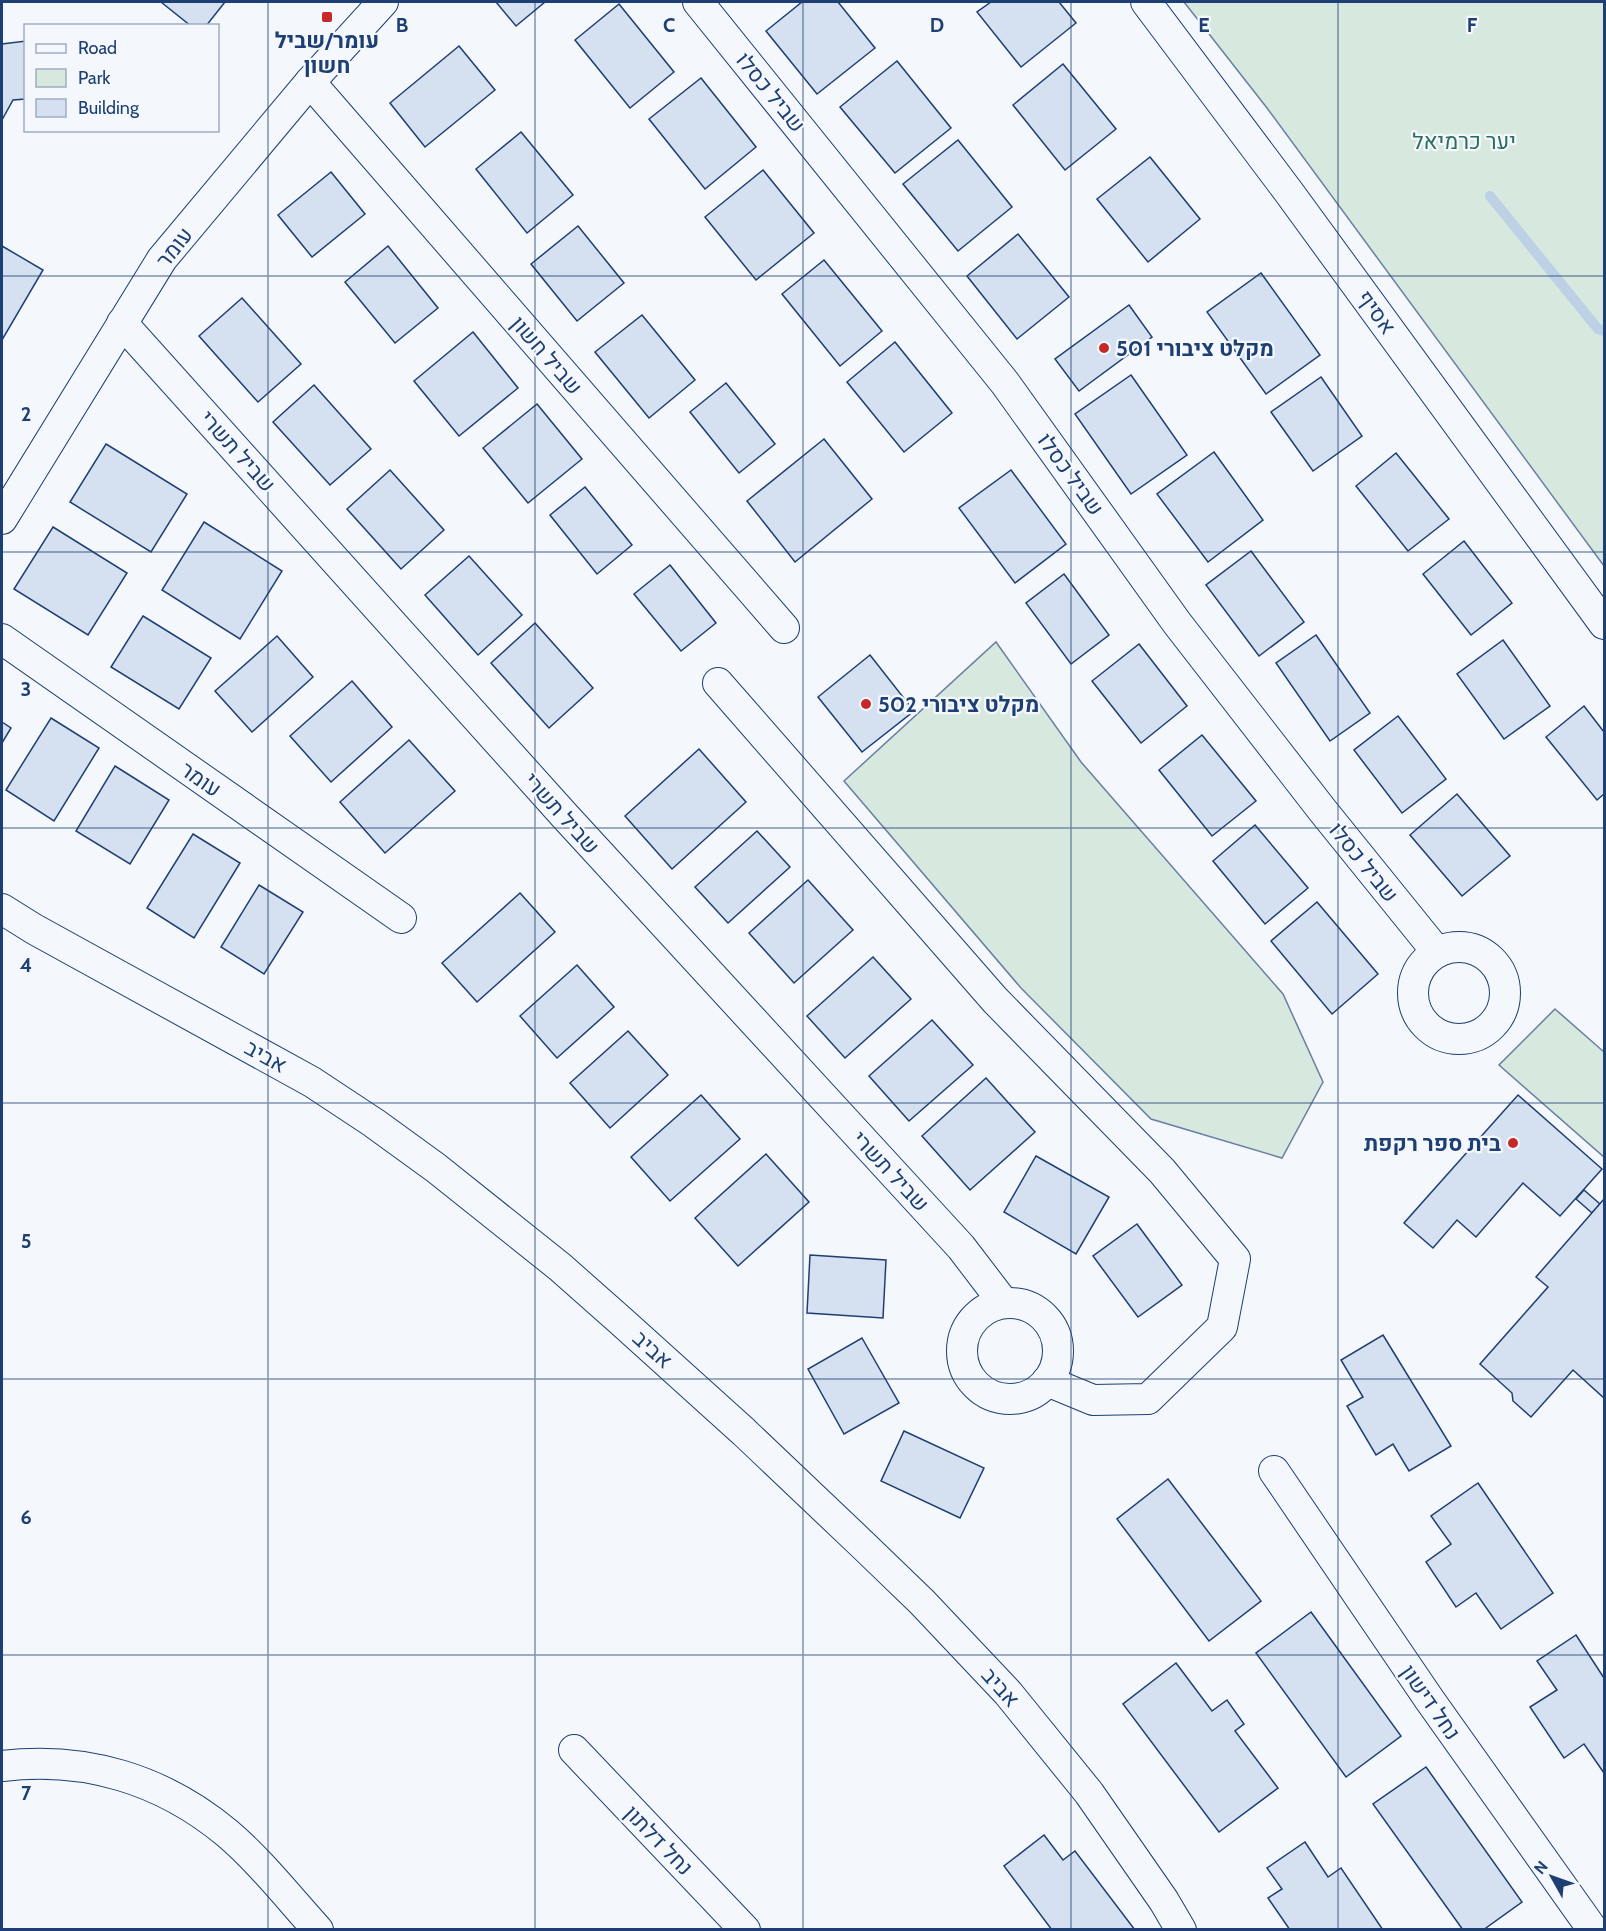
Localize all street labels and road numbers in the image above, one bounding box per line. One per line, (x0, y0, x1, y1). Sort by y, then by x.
street label: שביל כסלו (730, 47, 811, 138)
street label: עומר (150, 222, 199, 273)
street label: אסיף (1352, 285, 1402, 340)
street label: שביל חשון (505, 310, 588, 400)
street label: שביל תשרי (194, 405, 281, 498)
street label: שביל כסלו (1032, 428, 1110, 521)
street label: עומר (175, 756, 226, 803)
street label: שביל תשרי (518, 767, 605, 860)
street label: שביל כסלו (1323, 817, 1404, 908)
street label: אביב (240, 1034, 292, 1079)
street label: שביל תשרי (846, 1125, 935, 1217)
street label: אביב (627, 1325, 678, 1374)
street label: נחל דישון (1395, 1659, 1466, 1745)
street label: אביב (976, 1662, 1025, 1713)
street label: נחל דלתון (619, 1800, 699, 1881)

